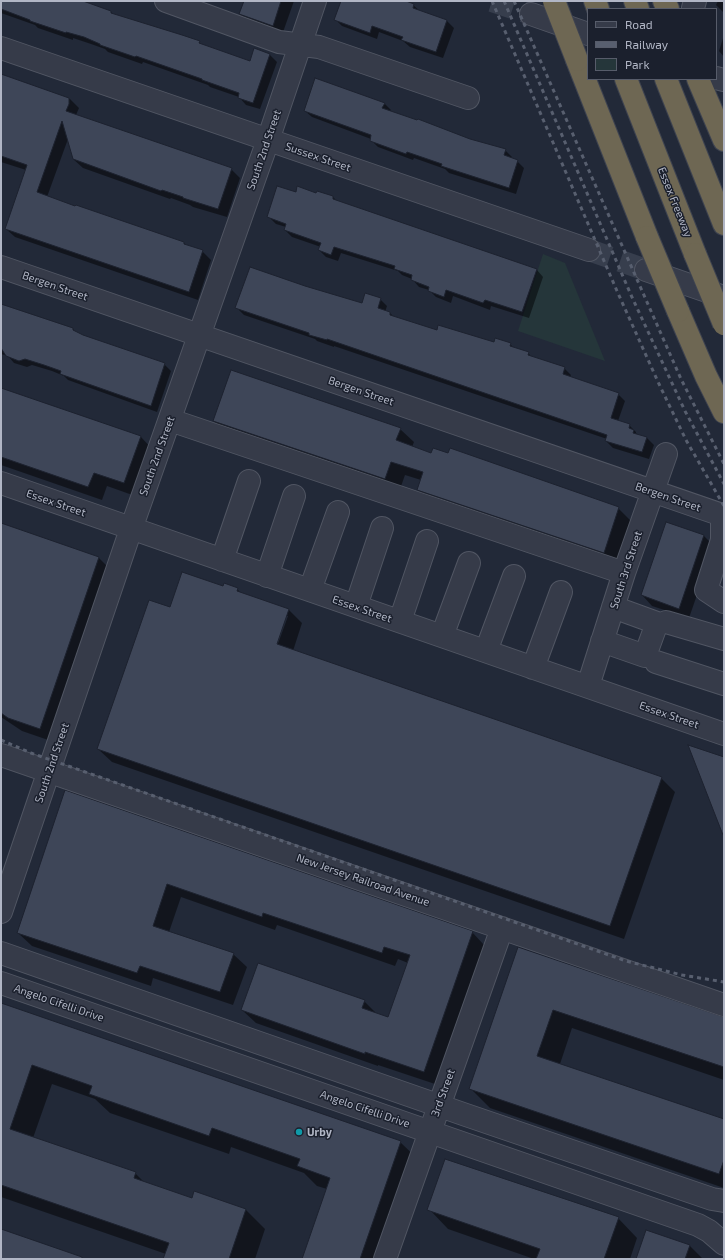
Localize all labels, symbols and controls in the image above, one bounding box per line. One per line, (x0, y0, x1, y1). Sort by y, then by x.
legend (587, 8, 717, 80)
text: Road (625, 17, 653, 31)
text: Railway (625, 37, 668, 51)
text: Park (625, 57, 650, 71)
street label: South 2nd Street (244, 108, 284, 192)
street label: Sussex Street (284, 140, 352, 174)
street label: Essex Freeway (655, 165, 695, 239)
street label: Bergen Street (20, 269, 90, 303)
street label: Bergen Street (326, 374, 396, 408)
street label: South 2nd Street (136, 414, 178, 498)
street label: Bergen Street (633, 480, 703, 514)
street label: Essex Street (25, 487, 87, 519)
street label: South 3rd Street (607, 529, 645, 611)
street label: Essex Street (331, 593, 393, 625)
street label: Essex Street (638, 699, 700, 731)
street label: South 2nd Street (32, 721, 72, 805)
street label: New Jersey Railroad Avenue (295, 851, 431, 909)
street label: Angelo Cifelli Drive (12, 981, 106, 1025)
street label: 3rd Street (428, 1067, 458, 1119)
street label: Angelo Cifelli Drive (318, 1087, 412, 1131)
place label: Urby (307, 1125, 332, 1139)
marker: Urby (294, 1127, 304, 1137)

